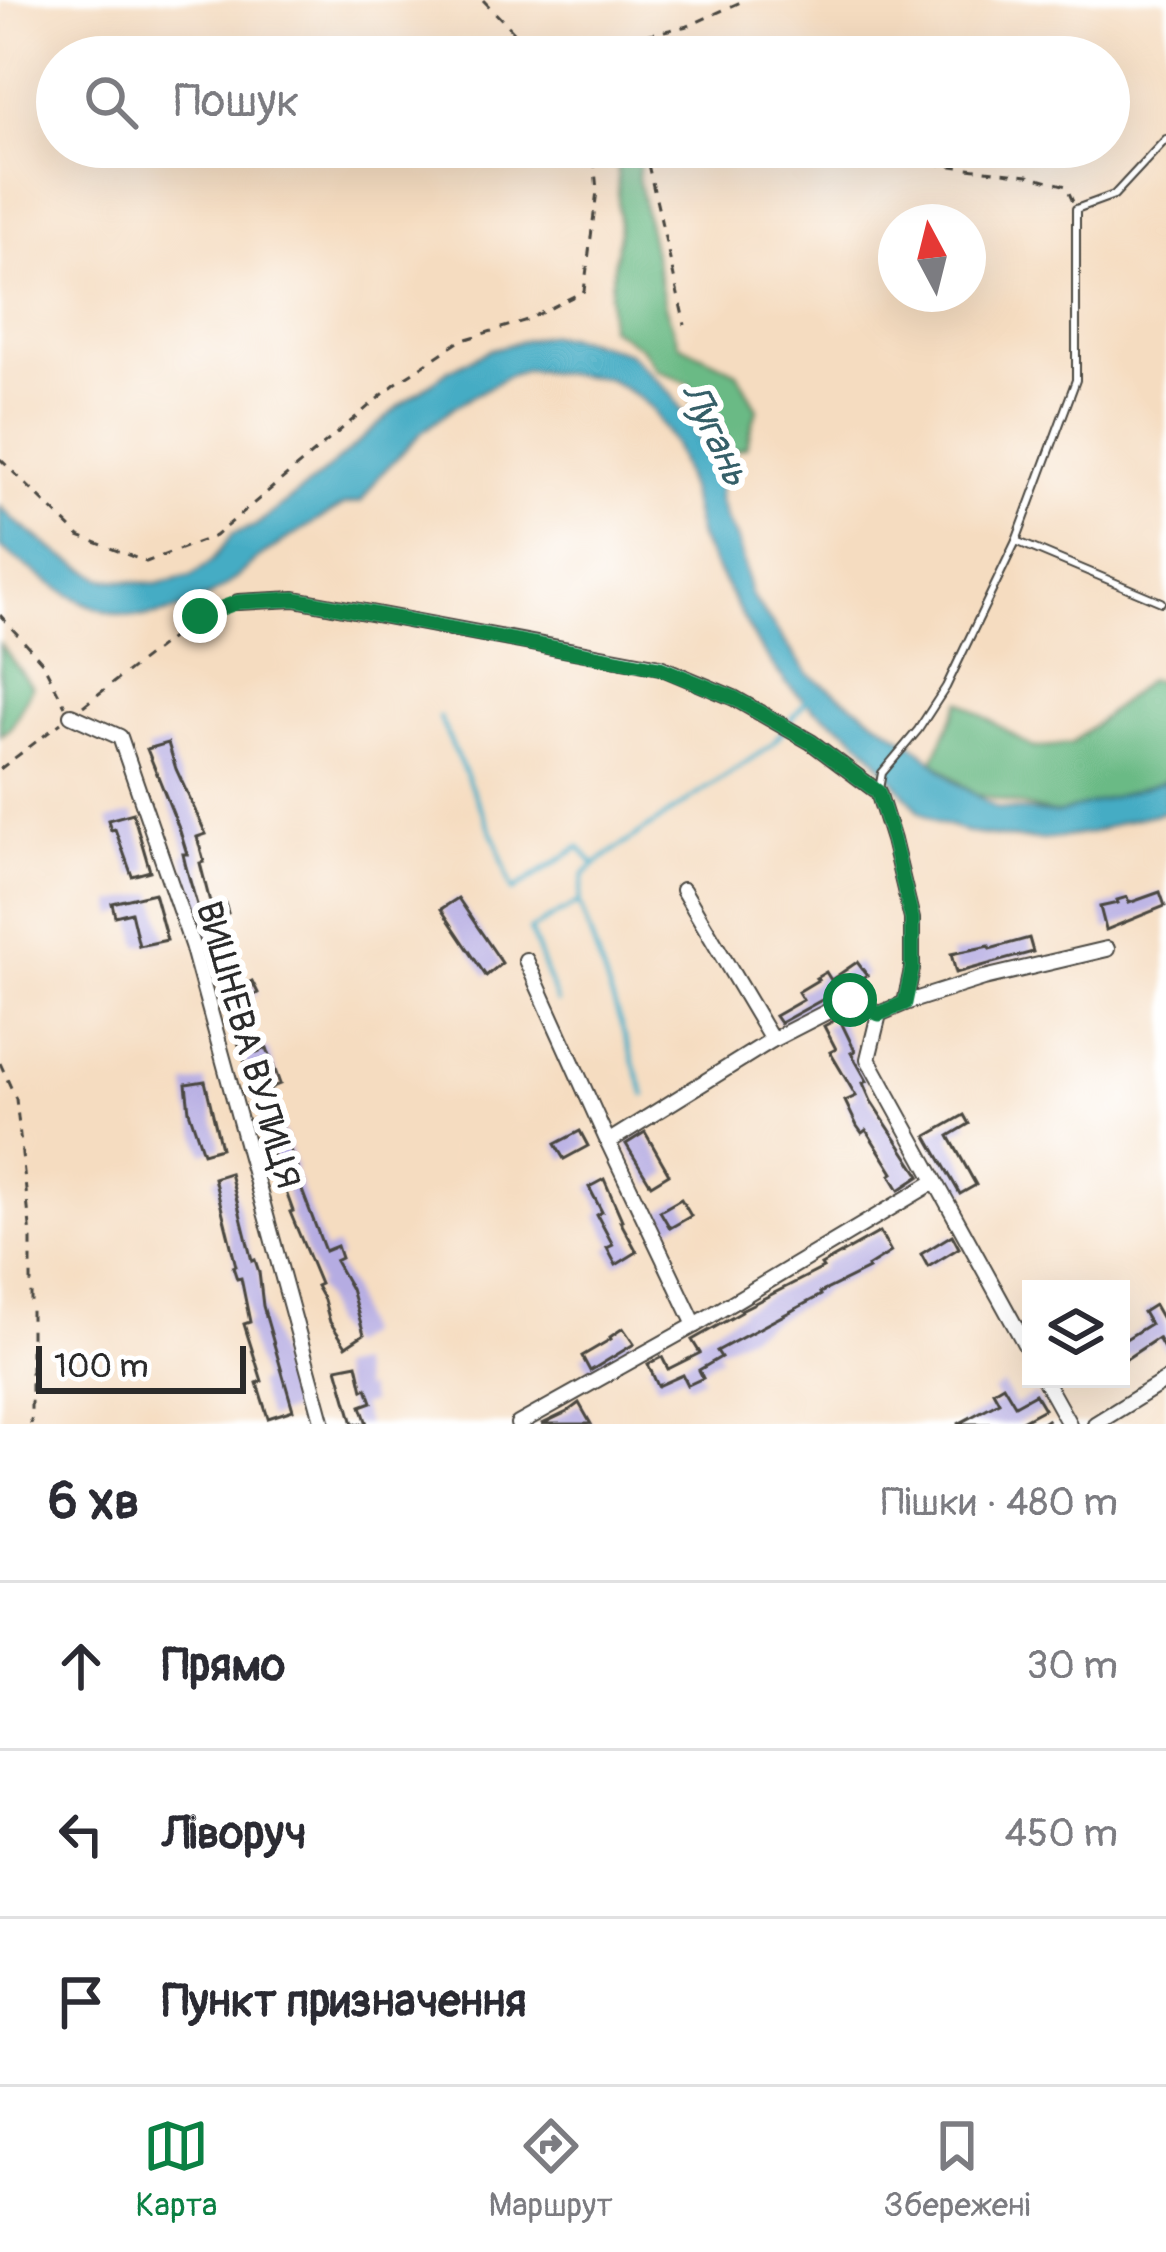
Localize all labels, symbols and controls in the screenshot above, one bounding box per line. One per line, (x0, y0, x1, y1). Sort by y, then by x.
search box (36, 36, 1130, 168)
icon: search (78, 69, 144, 135)
text: Пошук (174, 74, 299, 130)
north arrow (878, 204, 986, 312)
water label: Лугань (669, 374, 761, 494)
route end (173, 589, 227, 643)
street label: ВИШНЕВА ВУЛИЦЯ (186, 896, 310, 1194)
route start (823, 973, 877, 1027)
map controls (1022, 1280, 1130, 1388)
button: layers (1022, 1280, 1130, 1388)
scale bar (36, 1340, 246, 1393)
text: 100 m (54, 1346, 148, 1387)
text: 6 хв (48, 1470, 139, 1534)
text: Пішки · 480 m (881, 1478, 1118, 1527)
icon: ahead (48, 1633, 114, 1699)
text: Прямо (162, 1638, 285, 1694)
text: 30 m (1027, 1641, 1118, 1690)
icon: left (48, 1801, 114, 1867)
text: Ліворуч (162, 1806, 307, 1862)
text: 450 m (1005, 1809, 1118, 1858)
icon: arrive (48, 1969, 114, 2035)
text: Пункт призначення (162, 1974, 526, 2030)
tab: Карта (136, 2113, 217, 2226)
tab: Маршрут (488, 2113, 613, 2226)
tab: Збережені (884, 2113, 1030, 2226)

